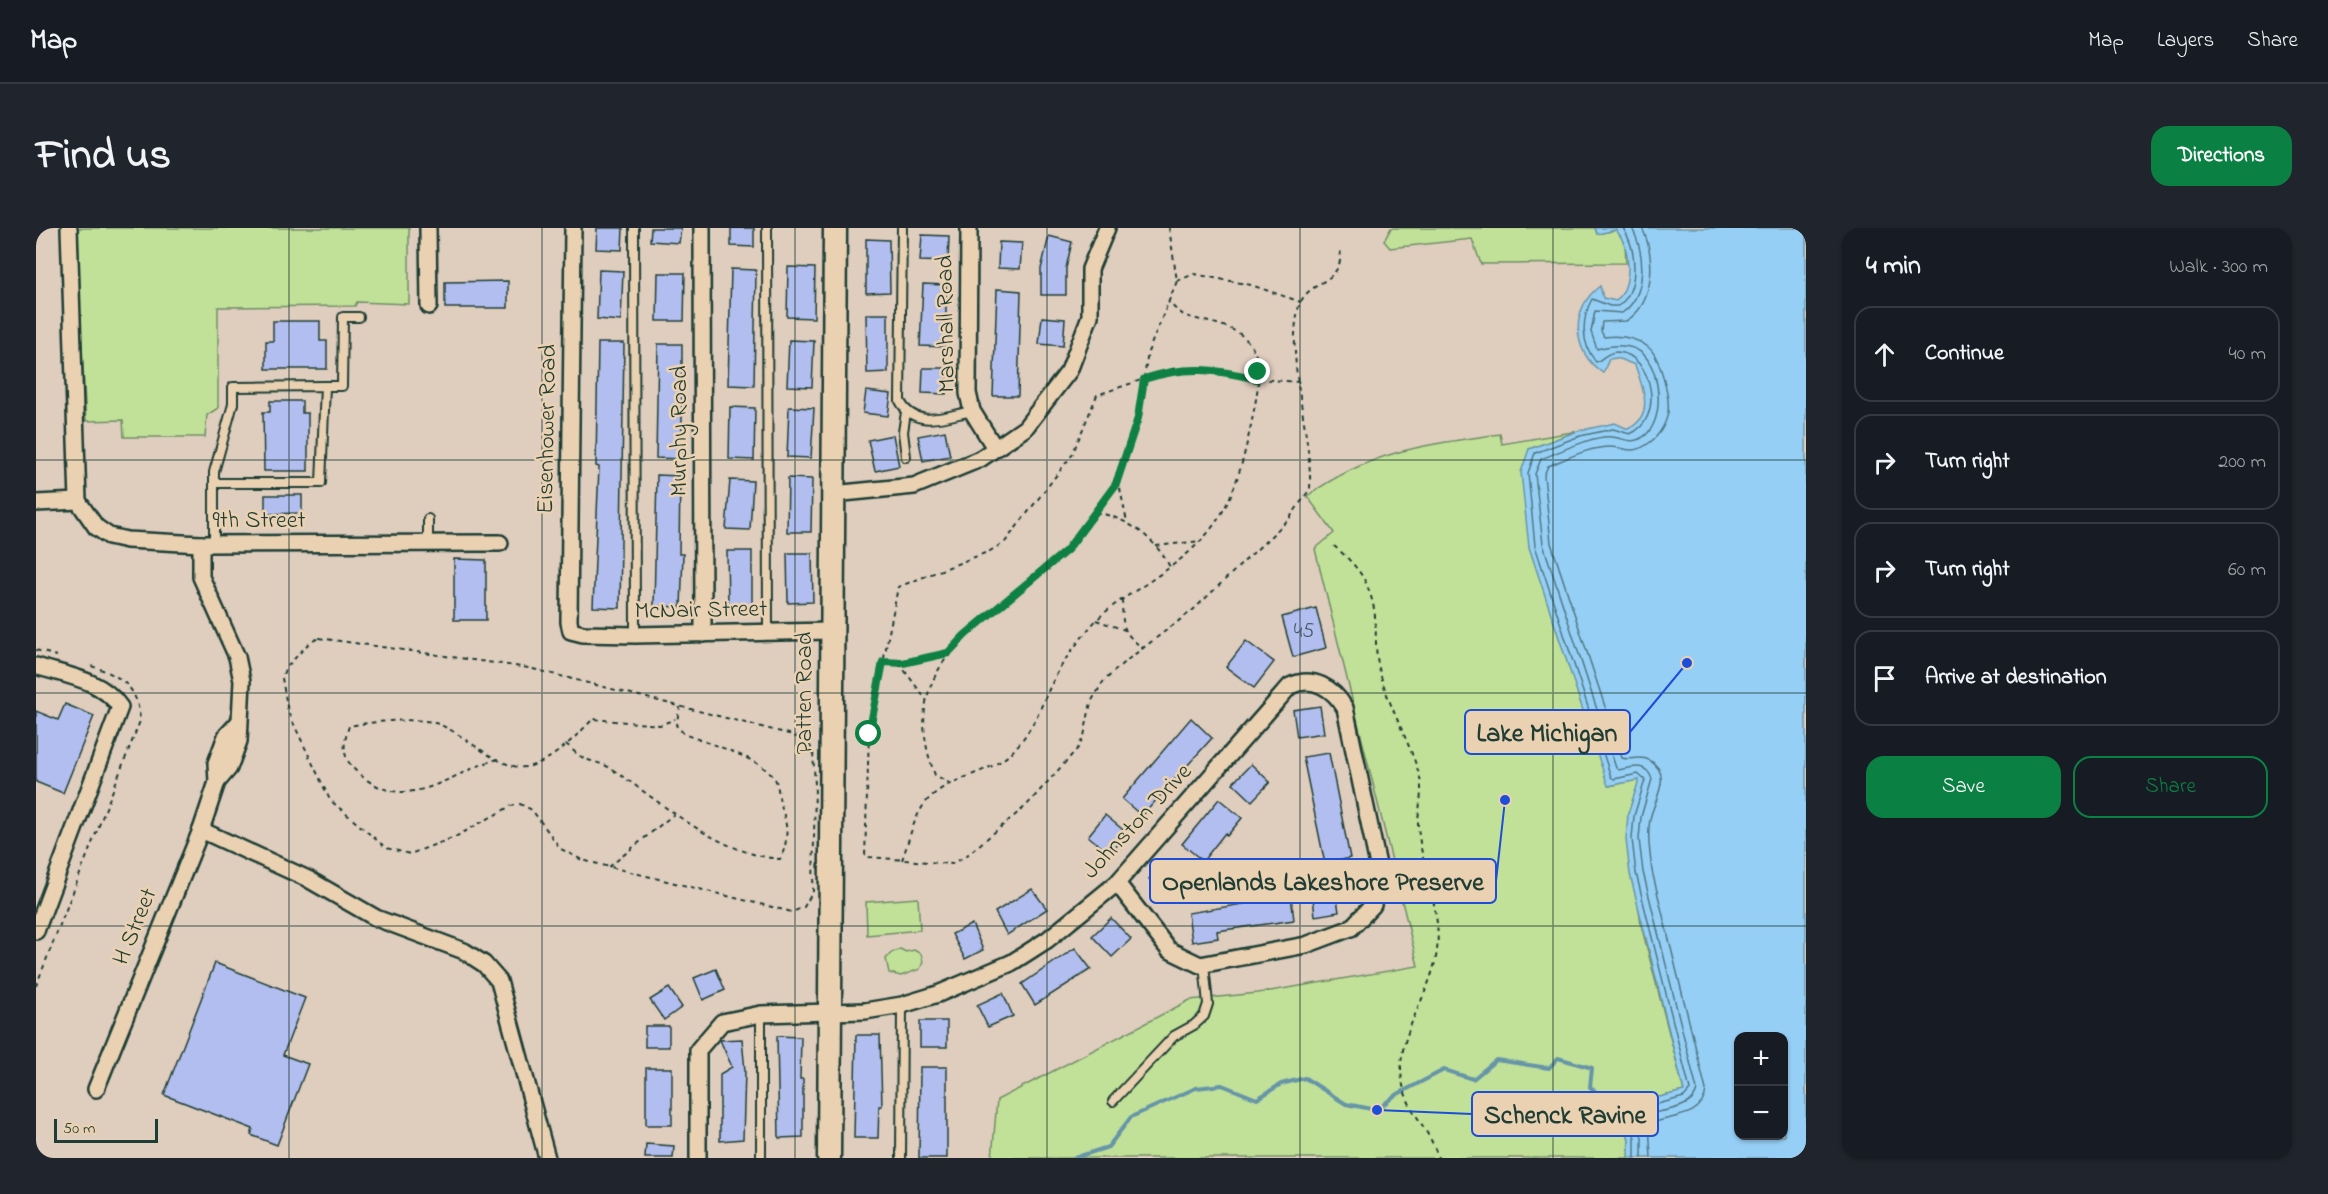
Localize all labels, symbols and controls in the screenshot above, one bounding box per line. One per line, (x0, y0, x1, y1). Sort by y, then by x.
text: Map (30, 21, 77, 62)
text: Map (2088, 26, 2124, 56)
text: Layers (2157, 26, 2214, 56)
text: Share (2247, 26, 2298, 56)
text: Find us (36, 126, 171, 187)
button: Directions (2151, 126, 2292, 186)
text: 4 min (1866, 248, 1921, 286)
text: Walk · 300 m (2169, 253, 2268, 282)
street label: Marshall Road (928, 254, 966, 393)
icon: ahead (1868, 338, 1901, 371)
text: Continue (1925, 338, 2004, 370)
text: 40 m (2229, 340, 2266, 369)
street label: Eisenhower Road (529, 343, 567, 514)
route end (1244, 358, 1270, 384)
street label: Murphy Road (663, 365, 699, 496)
icon: right (1868, 446, 1901, 479)
text: Turn right (1925, 446, 2010, 478)
text: 200 m (2218, 448, 2266, 477)
street label: 9th Street (212, 504, 306, 539)
icon: right (1868, 554, 1901, 587)
text: Turn right (1925, 554, 2010, 586)
text: 60 m (2228, 556, 2266, 585)
street label: McNair Street (634, 592, 768, 630)
house number: 45 (1294, 617, 1314, 647)
street label: Patten Road (788, 631, 823, 754)
icon: arrive (1868, 662, 1901, 695)
text: Arrive at destination (1925, 662, 2107, 694)
callout: Lake Michigan (1465, 710, 1630, 754)
text: Lake Michigan (1477, 716, 1618, 755)
route start (855, 720, 881, 746)
street label: Johnston Drive (1075, 756, 1201, 888)
button: Save (1866, 756, 2061, 818)
button: Share (2073, 756, 2268, 818)
callout: Openlands Lakeshore Preserve (1150, 859, 1496, 903)
text: Openlands Lakeshore Preserve (1162, 865, 1485, 903)
street label: H Street (105, 883, 167, 971)
map controls (1734, 1032, 1788, 1140)
button: + (1734, 1032, 1788, 1086)
button: − (1734, 1086, 1788, 1140)
callout: Schenck Ravine (1472, 1092, 1658, 1136)
text: Schenck Ravine (1484, 1098, 1647, 1136)
scale bar (54, 1116, 158, 1144)
text: 50 m (63, 1117, 95, 1141)

